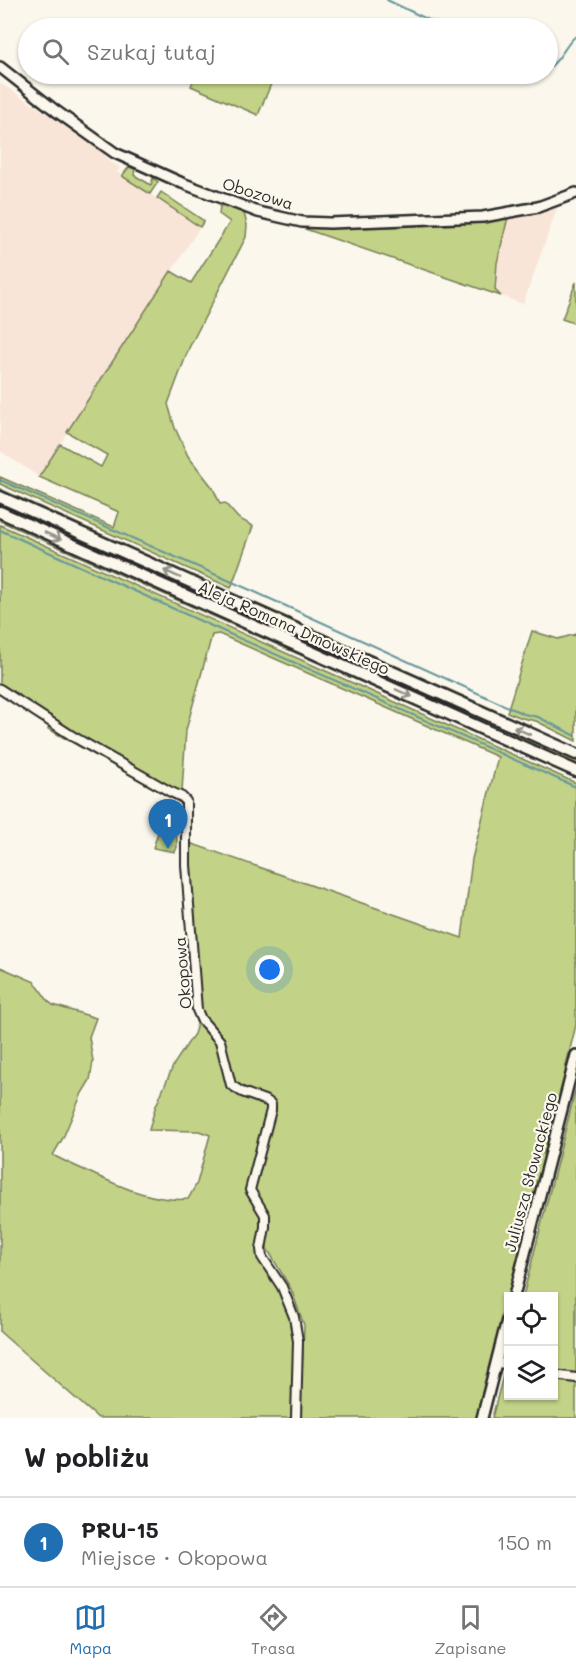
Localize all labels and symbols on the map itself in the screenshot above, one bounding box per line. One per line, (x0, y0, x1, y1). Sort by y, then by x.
street label: Obozowa (220, 172, 296, 214)
one-way arrow (44, 531, 62, 542)
one-way arrow (163, 568, 182, 579)
street label: Aleja Romana Dmowskiego (195, 575, 393, 679)
one-way arrow (395, 688, 413, 699)
one-way arrow (514, 725, 532, 736)
pin: 1 (148, 800, 188, 849)
street label: Okopowa (168, 936, 196, 1010)
your location (255, 955, 284, 984)
street label: Juliusza Słowackiego (499, 1090, 561, 1254)

